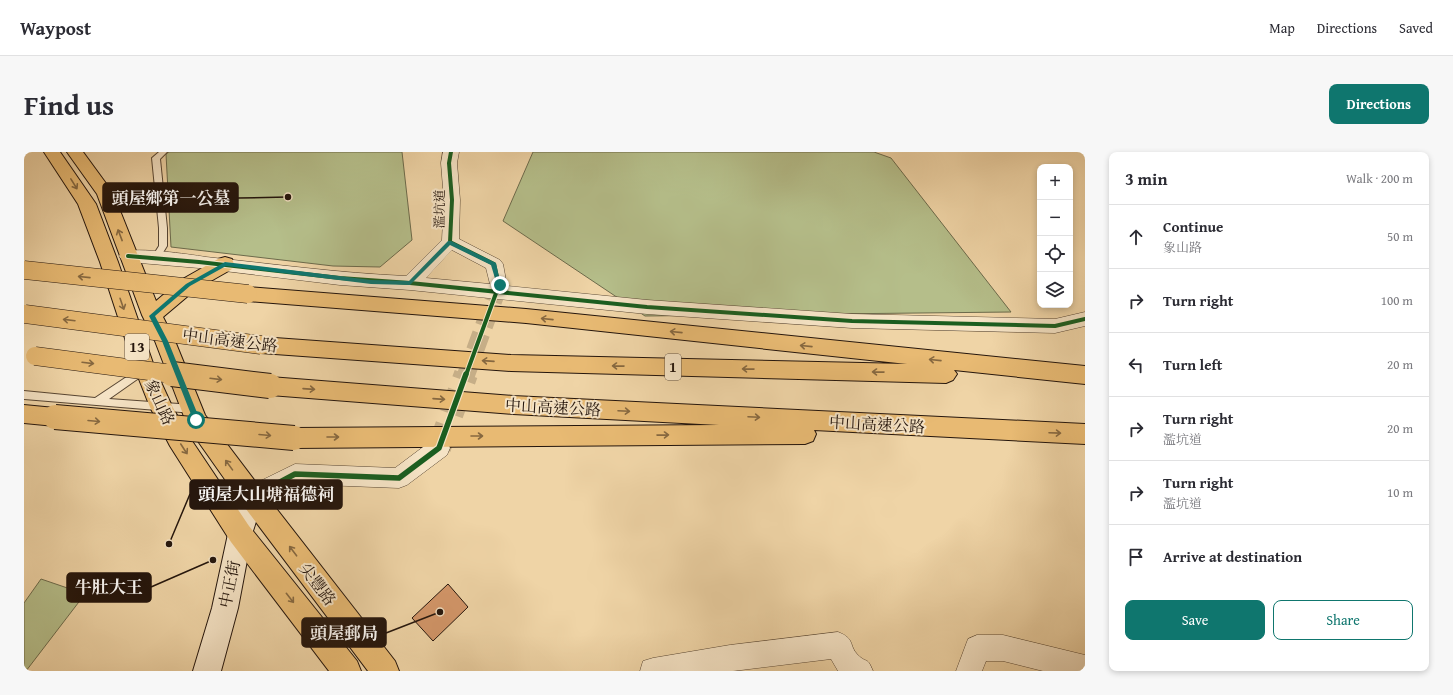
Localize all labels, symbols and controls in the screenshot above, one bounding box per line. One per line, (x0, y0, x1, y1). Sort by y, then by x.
text: Waypost (20, 14, 91, 42)
text: Map (1269, 18, 1295, 38)
text: Directions (1317, 18, 1377, 38)
text: Saved (1399, 18, 1433, 38)
text: Find us (24, 84, 114, 125)
button: Directions (1329, 84, 1429, 124)
map controls (1037, 164, 1073, 308)
button: + (1037, 164, 1073, 200)
text: 3 min (1125, 166, 1167, 191)
text: Walk · 200 m (1346, 169, 1413, 188)
one-way arrow (71, 178, 79, 190)
callout: 頭屋鄉第一公墓 (103, 183, 238, 212)
text: 頭屋鄉第一公墓 (112, 185, 231, 210)
street label: 濫坑道 (430, 189, 449, 229)
button: − (1037, 200, 1073, 236)
text: Continue (1163, 216, 1224, 237)
icon: ahead (1125, 226, 1147, 248)
text: 50 m (1387, 227, 1413, 246)
one-way arrow (116, 229, 124, 241)
button: locate (1037, 236, 1073, 272)
text: 象山路 (1163, 238, 1202, 257)
button: layers (1037, 272, 1073, 308)
one-way arrow (78, 273, 91, 280)
route end (491, 276, 509, 294)
icon: right (1125, 290, 1147, 312)
text: Turn right (1163, 290, 1234, 311)
text: 100 m (1381, 291, 1413, 310)
one-way arrow (119, 298, 127, 310)
one-way arrow (541, 315, 554, 322)
one-way arrow (63, 316, 76, 324)
street label: 中山高速公路 (181, 322, 279, 358)
one-way arrow (670, 328, 683, 336)
road number: 13 (125, 334, 149, 360)
one-way arrow (800, 342, 813, 350)
road number: 1 (665, 354, 681, 380)
icon: left (1125, 354, 1147, 376)
text: Turn left (1163, 354, 1222, 375)
text: 20 m (1387, 355, 1413, 374)
one-way arrow (929, 356, 942, 363)
one-way arrow (482, 358, 495, 365)
one-way arrow (81, 359, 94, 367)
one-way arrow (612, 362, 625, 369)
one-way arrow (742, 365, 755, 373)
one-way arrow (872, 368, 885, 376)
street label: 象山路 (139, 375, 181, 429)
one-way arrow (210, 375, 223, 383)
one-way arrow (302, 386, 315, 393)
street label: 中山高速公路 (504, 393, 602, 421)
one-way arrow (432, 396, 445, 403)
one-way arrow (617, 407, 630, 414)
text: Turn right (1163, 408, 1234, 429)
street label: 中山高速公路 (828, 410, 926, 438)
route start (187, 411, 205, 429)
one-way arrow (747, 414, 760, 421)
one-way arrow (87, 417, 100, 424)
icon: right (1125, 418, 1147, 440)
text: 20 m (1387, 419, 1413, 438)
one-way arrow (1048, 429, 1061, 436)
text: 濫坑道 (1163, 430, 1202, 449)
one-way arrow (656, 431, 669, 439)
one-way arrow (258, 432, 271, 439)
one-way arrow (470, 432, 483, 440)
one-way arrow (326, 433, 339, 441)
one-way arrow (180, 443, 188, 454)
one-way arrow (225, 460, 233, 471)
text: Turn right (1163, 472, 1234, 493)
callout: 頭屋大山塘福德祠 (190, 480, 342, 509)
text: 頭屋大山塘福德祠 (198, 481, 334, 506)
icon: right (1125, 482, 1147, 504)
text: 10 m (1387, 483, 1413, 502)
text: 濫坑道 (1163, 494, 1202, 513)
one-way arrow (289, 545, 297, 556)
icon: arrive (1125, 546, 1147, 568)
text: Arrive at destination (1163, 546, 1302, 567)
street label: 中正街 (212, 558, 246, 610)
street label: 尖豐路 (294, 558, 342, 610)
callout: 牛肚大王 (67, 573, 151, 602)
text: 牛肚大王 (75, 574, 143, 599)
one-way arrow (285, 592, 294, 603)
button: Save (1125, 600, 1265, 640)
button: Share (1273, 600, 1413, 640)
callout: 頭屋郵局 (302, 618, 386, 647)
text: 頭屋郵局 (310, 620, 378, 645)

